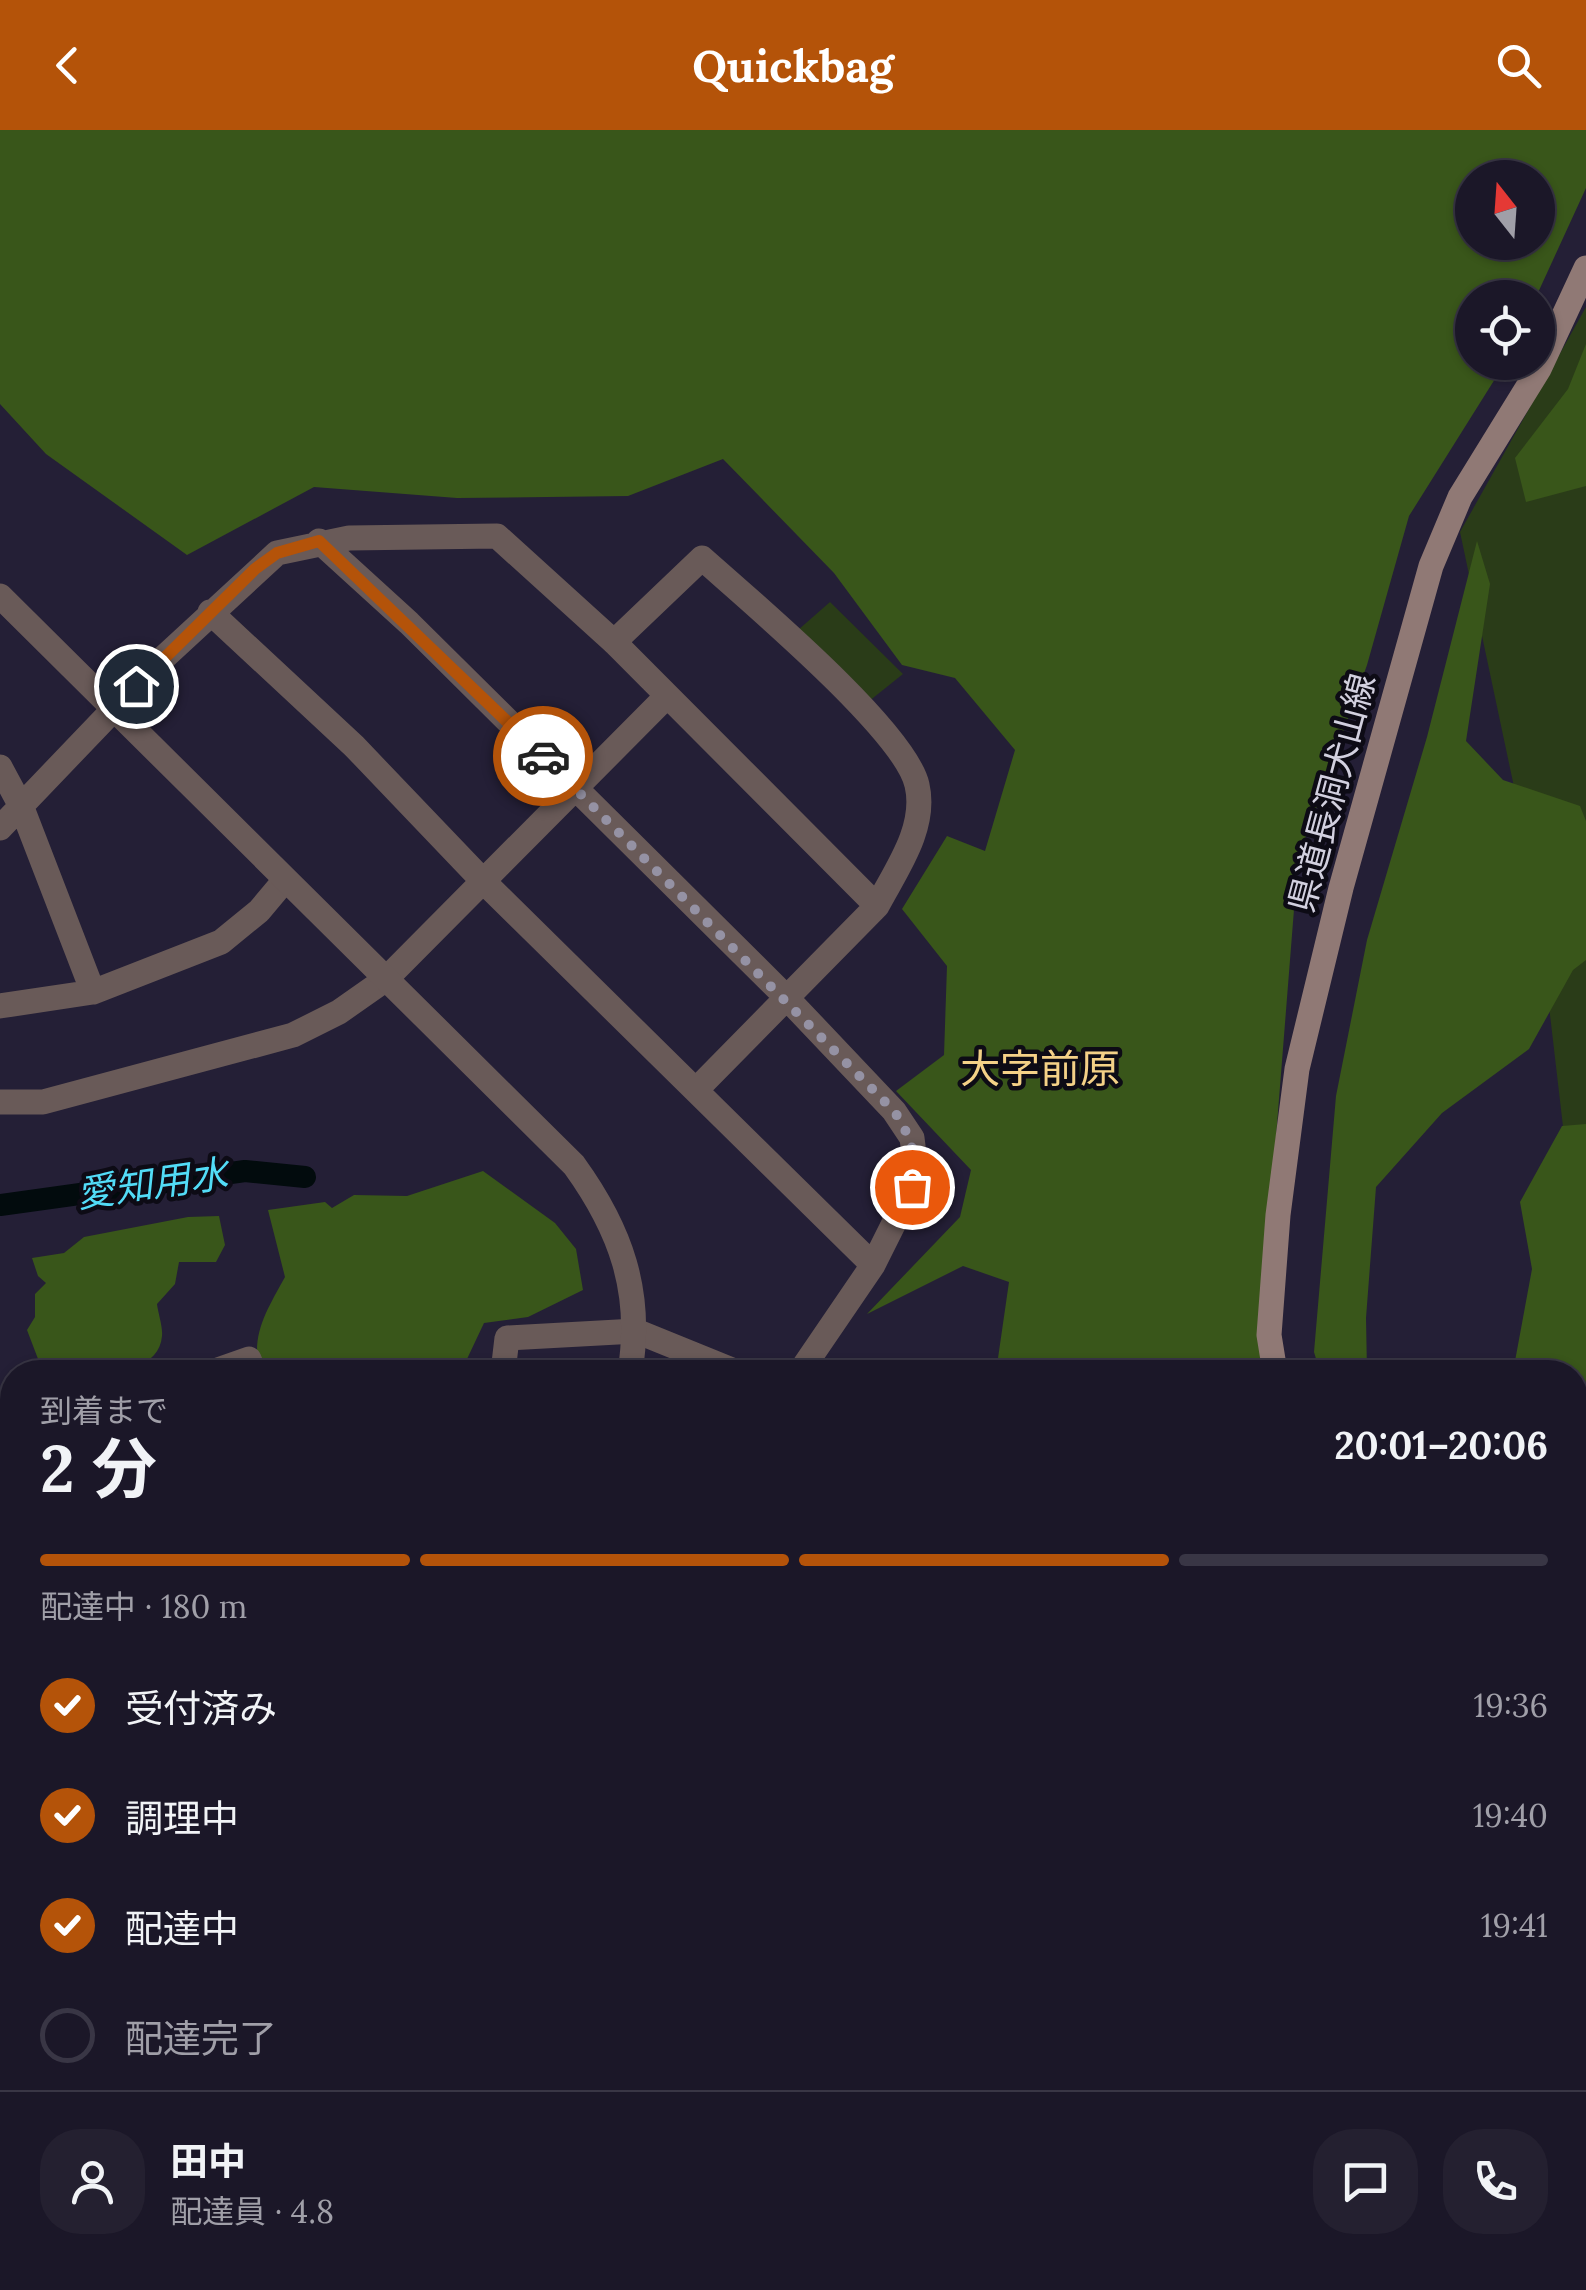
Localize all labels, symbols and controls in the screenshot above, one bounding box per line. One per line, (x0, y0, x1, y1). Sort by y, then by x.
text: Quickbag (692, 37, 894, 94)
icon: back (40, 38, 95, 93)
icon: search (1491, 38, 1546, 93)
north arrow (1455, 160, 1555, 260)
map controls (1455, 160, 1555, 380)
button: locate (1455, 280, 1555, 380)
pin (94, 644, 179, 729)
icon: home (109, 659, 164, 714)
street label: 県道長洞犬山線 (1278, 669, 1385, 917)
courier (493, 706, 593, 806)
icon: car (516, 729, 571, 784)
district label: 大字前原 (960, 1043, 1120, 1094)
pin (870, 1145, 955, 1230)
water label: 愛知用水 (73, 1148, 234, 1217)
icon: bag (885, 1160, 940, 1215)
text: 到着まで (40, 1390, 168, 1431)
text: 20:01–20:06 (1334, 1421, 1548, 1469)
text: 2 分 (40, 1427, 157, 1510)
text: 配達中 · 180 m (40, 1586, 247, 1627)
icon: check (40, 1678, 95, 1733)
text: 受付済み (125, 1684, 277, 1732)
text: 19:36 (1474, 1685, 1548, 1726)
icon: check (40, 1788, 95, 1843)
text: 調理中 (125, 1794, 239, 1842)
text: 19:40 (1473, 1795, 1548, 1836)
icon: check (40, 1898, 95, 1953)
text: 配達中 (125, 1904, 239, 1952)
text: 19:41 (1481, 1905, 1548, 1946)
text: 配達完了 (125, 2014, 277, 2062)
button: person (40, 2129, 145, 2234)
button: chat (1313, 2129, 1418, 2234)
button: phone (1443, 2129, 1548, 2234)
text: 田中 (170, 2137, 246, 2185)
text: 配達員 · 4.8 (170, 2191, 334, 2232)

